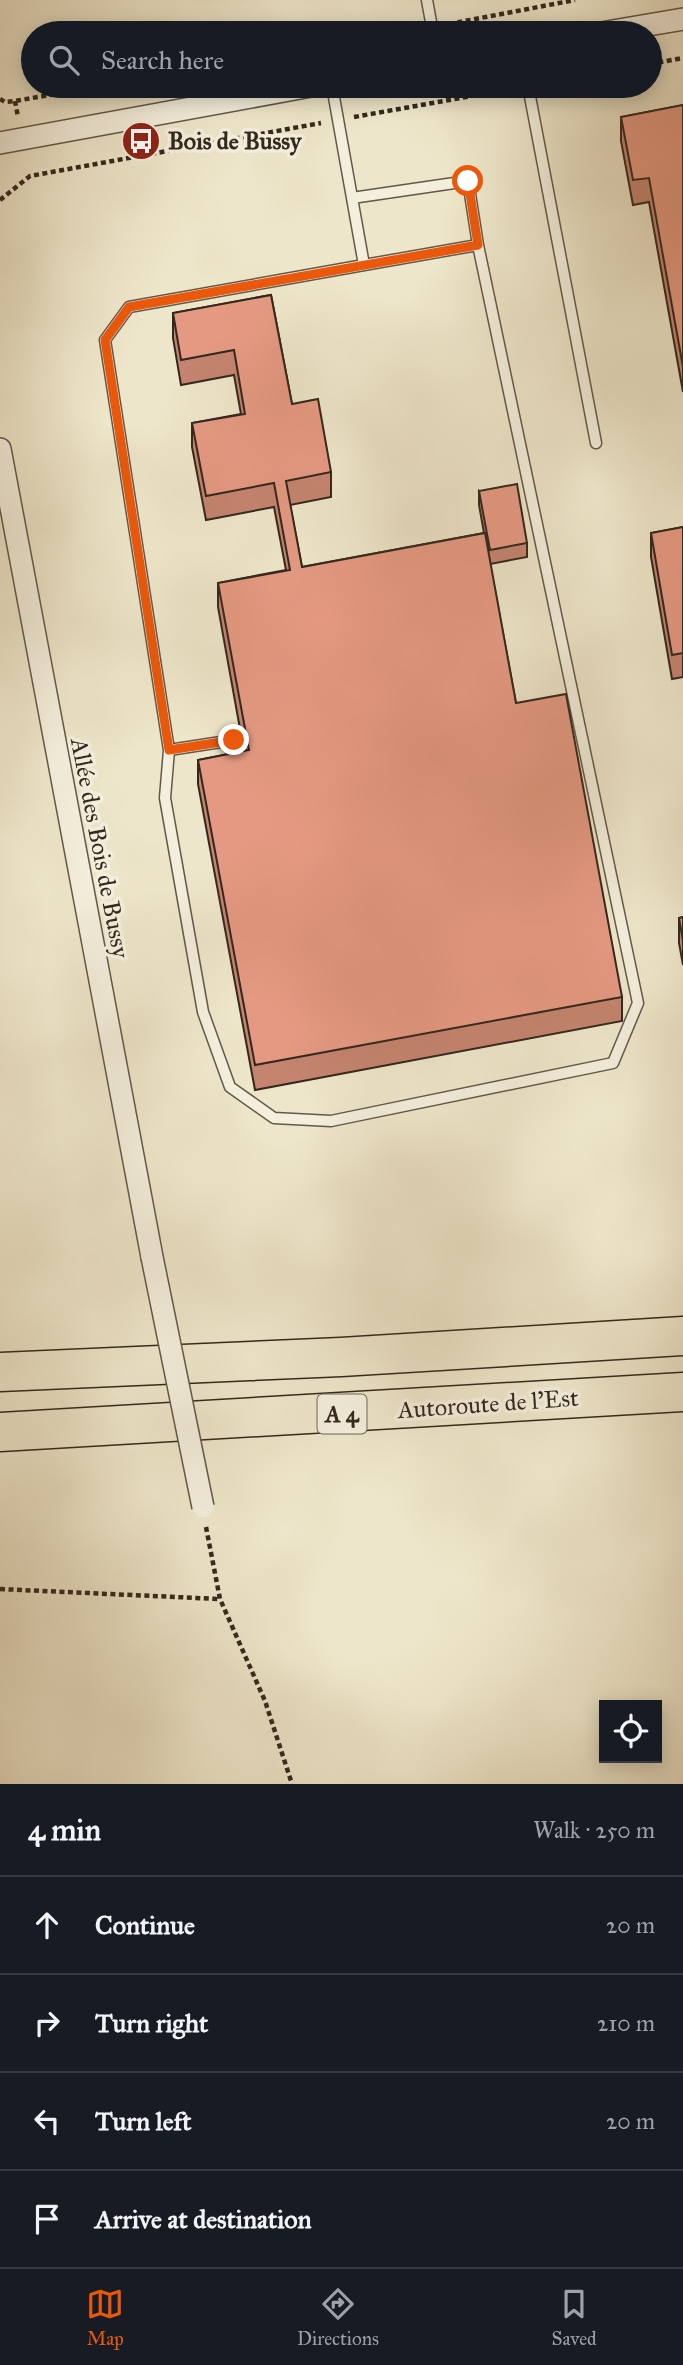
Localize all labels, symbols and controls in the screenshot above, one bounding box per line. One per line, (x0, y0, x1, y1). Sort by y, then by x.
search box (21, 21, 662, 98)
icon: search (45, 41, 83, 79)
text: Search here (101, 44, 224, 76)
bus stop icon: Bois de Bussy (120, 120, 162, 162)
place label: Bois de Bussy (168, 126, 303, 156)
route start (452, 165, 483, 196)
route end (218, 724, 249, 755)
street label: Allée des Bois de Bussy (64, 734, 136, 961)
street label: Autoroute de l’Est (396, 1383, 580, 1425)
road number: A 4 (318, 1394, 366, 1434)
map controls (599, 1700, 662, 1763)
button: locate (599, 1700, 662, 1763)
text: 4 min (28, 1812, 101, 1848)
text: Walk · 250 m (533, 1816, 655, 1844)
icon: ahead (28, 1906, 66, 1944)
text: Continue (95, 1909, 195, 1941)
text: 20 m (606, 1911, 655, 1939)
icon: right (28, 2004, 66, 2042)
text: Turn right (95, 2007, 208, 2039)
text: 210 m (597, 2009, 655, 2037)
icon: left (28, 2102, 66, 2140)
text: Turn left (95, 2105, 191, 2137)
text: 20 m (606, 2107, 655, 2135)
icon: arrive (28, 2200, 66, 2238)
text: Arrive at destination (95, 2203, 312, 2235)
tab: Map (86, 2285, 124, 2350)
tab: Directions (297, 2285, 379, 2350)
tab: Saved (552, 2285, 597, 2350)

